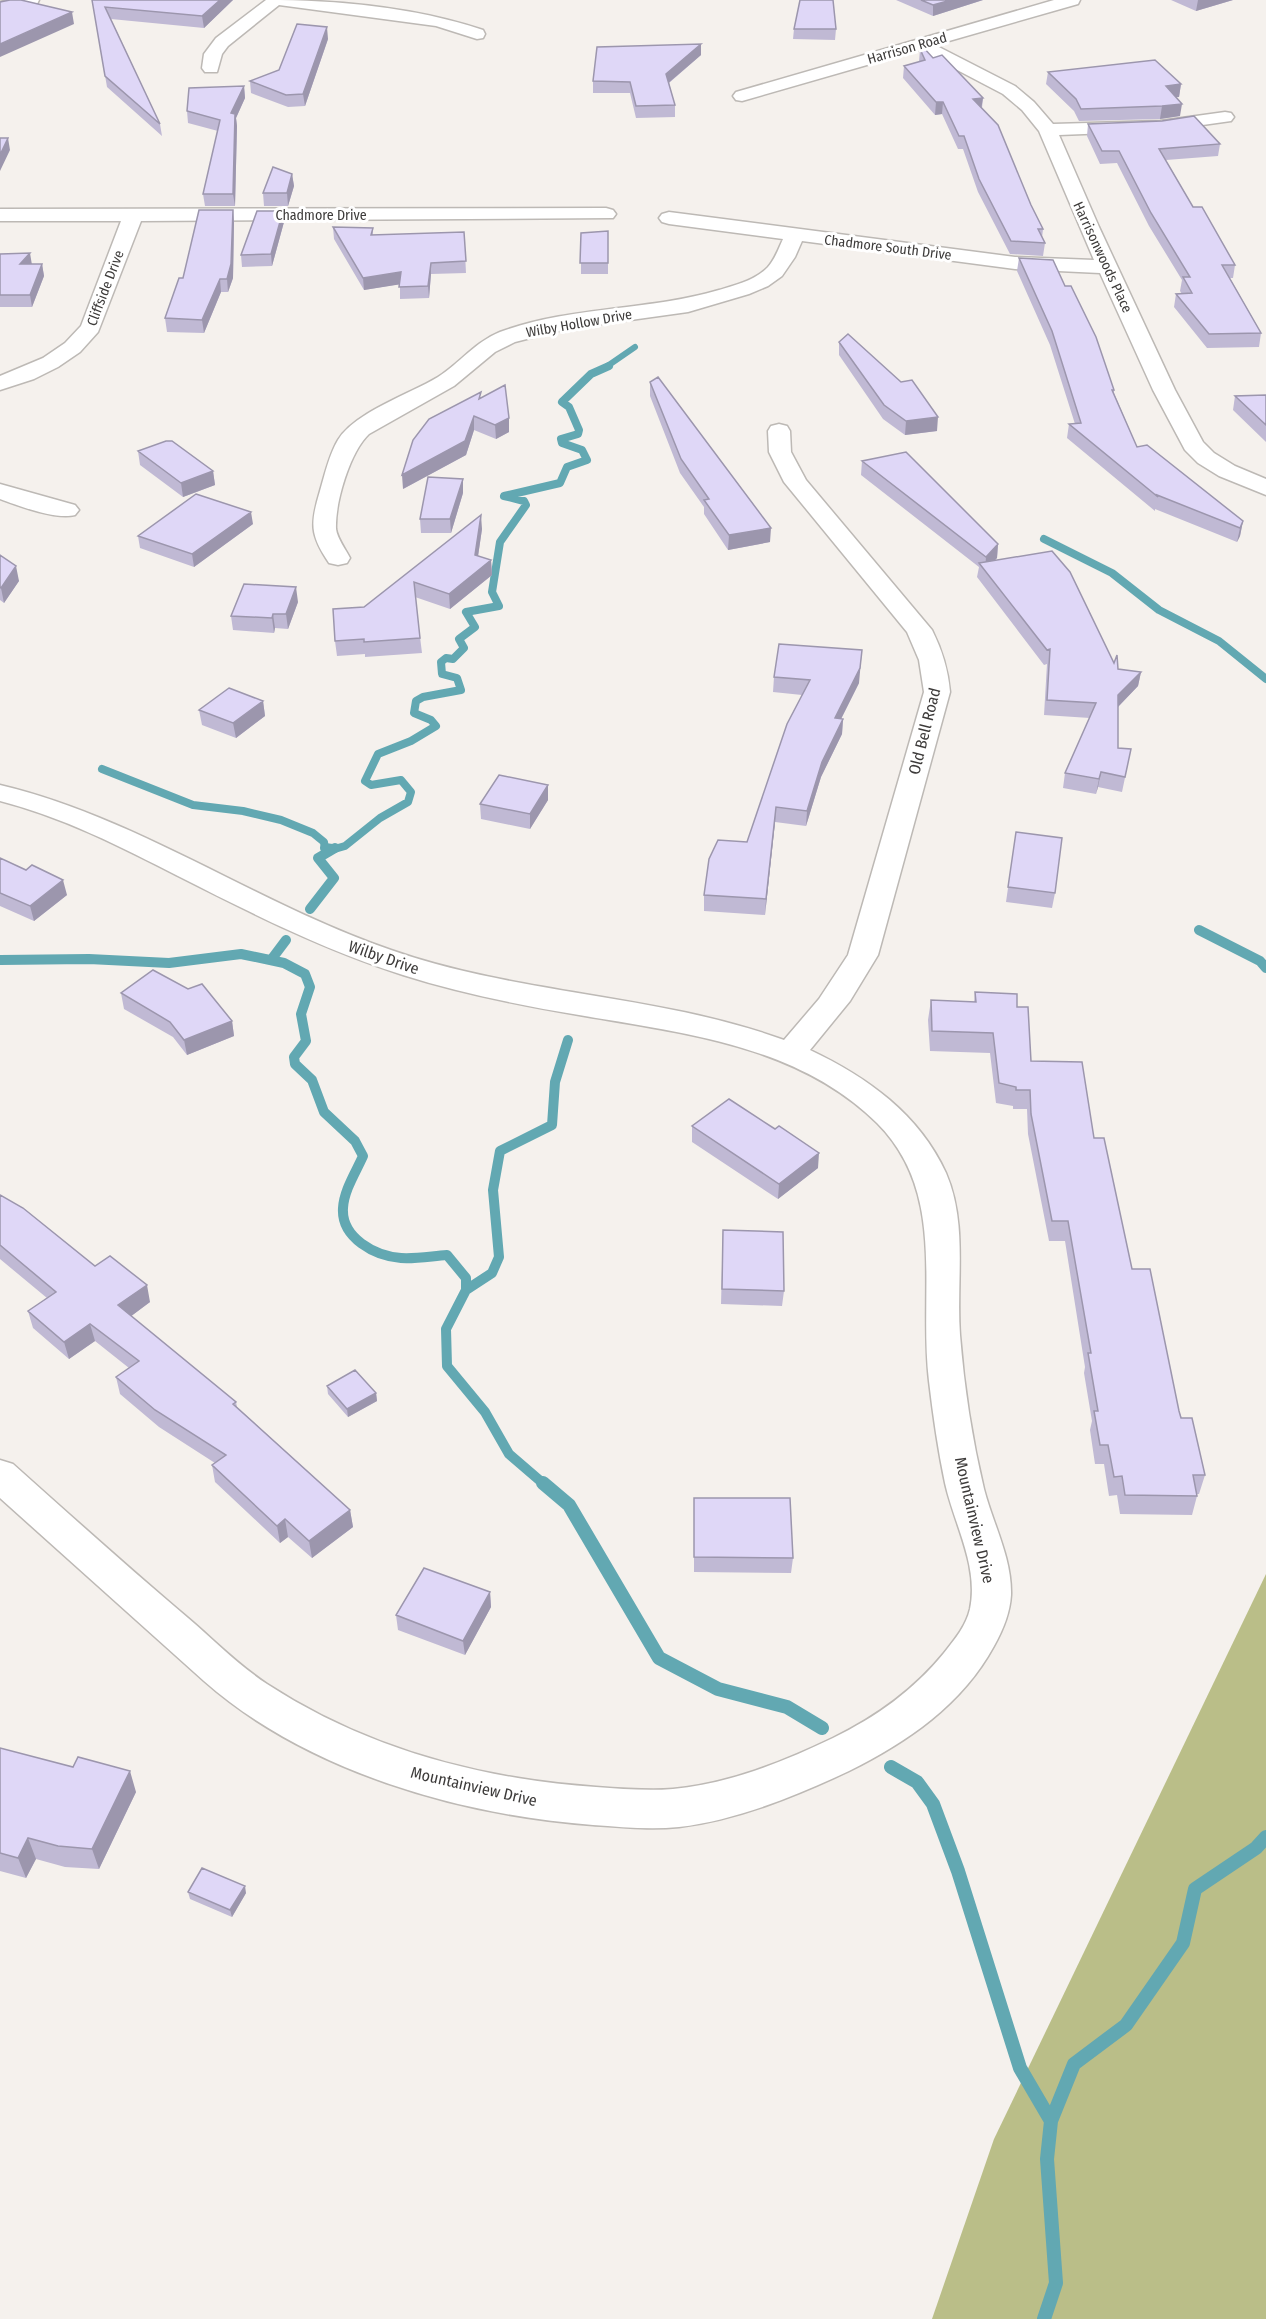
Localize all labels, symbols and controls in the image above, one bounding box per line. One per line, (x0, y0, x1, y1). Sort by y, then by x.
street label: Harrison Road (866, 29, 949, 68)
street label: Harrisonwoods Place (1069, 199, 1136, 315)
street label: Chadmore Drive (275, 207, 367, 224)
street label: Chadmore South Drive (823, 231, 953, 264)
street label: Cliffside Drive (83, 248, 128, 328)
street label: Wilby Hollow Drive (525, 306, 633, 341)
street label: Old Bell Road (905, 686, 944, 776)
street label: Wilby Drive (346, 937, 422, 978)
street label: Mountainview Drive (951, 1455, 998, 1585)
street label: Mountainview Drive (409, 1763, 539, 1810)

